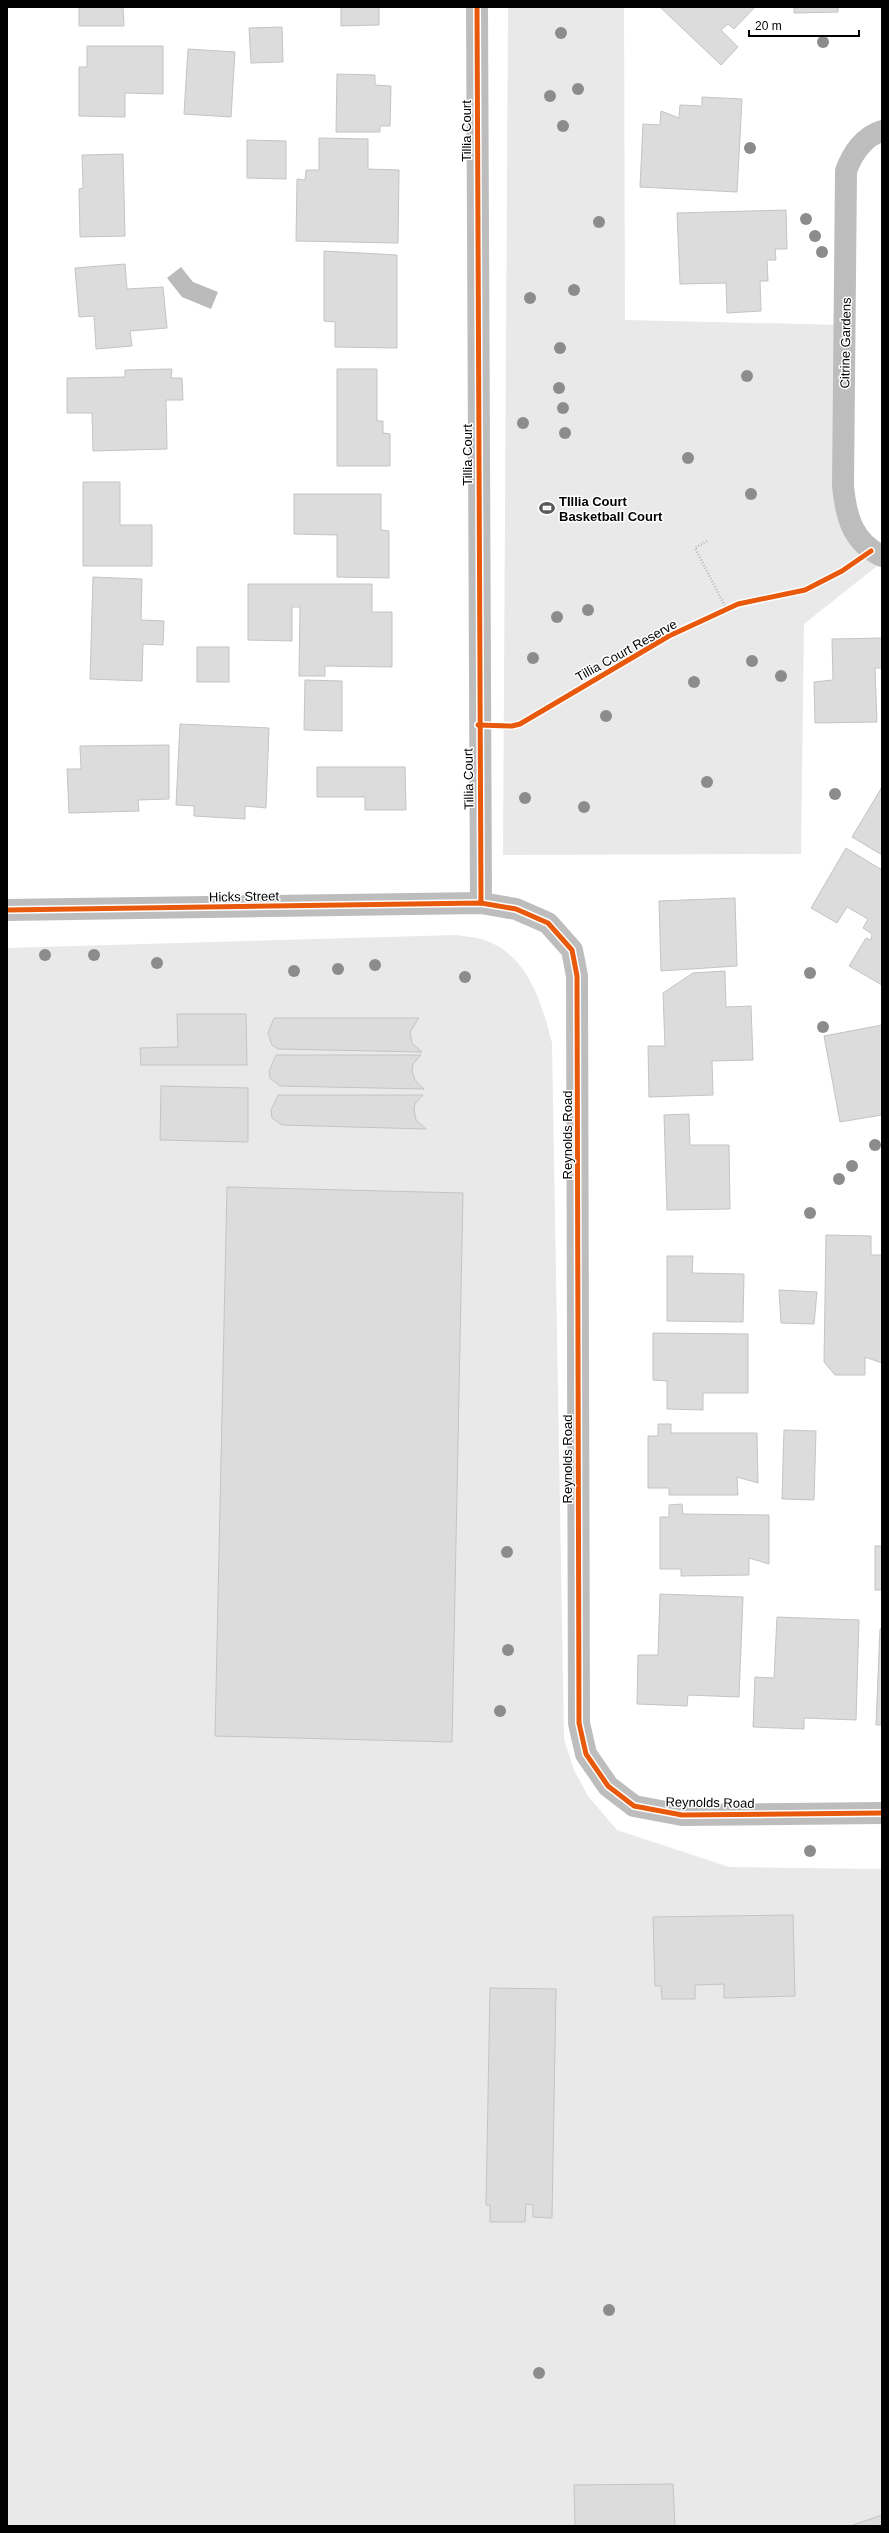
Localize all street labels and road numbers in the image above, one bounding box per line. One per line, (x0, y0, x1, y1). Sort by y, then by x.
street label: Tillia Court (459, 100, 474, 162)
street label: Citrine Gardens (837, 297, 854, 389)
street label: Tillia Court (460, 424, 475, 486)
street label: Tillia Court Reserve (573, 616, 680, 685)
street label: Tillia Court (460, 748, 477, 810)
street label: Hicks Street (209, 888, 280, 905)
street label: Reynolds Road (560, 1091, 575, 1179)
street label: Reynolds Road (560, 1415, 575, 1503)
street label: Reynolds Road (665, 1794, 755, 1811)

